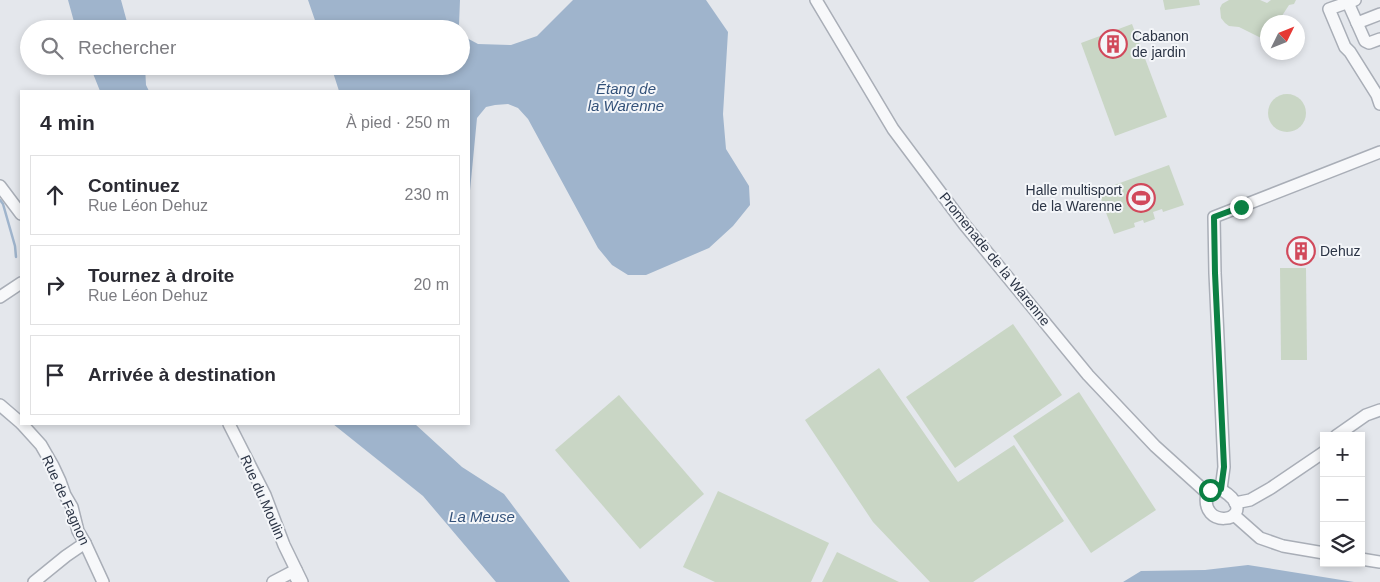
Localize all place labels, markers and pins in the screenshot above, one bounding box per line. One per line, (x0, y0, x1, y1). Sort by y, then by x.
place label: Cabanon de jardin (1132, 28, 1189, 60)
building icon: Cabanon de jardin (1098, 29, 1128, 59)
place label: Halle multisport de la Warenne (1026, 182, 1122, 214)
sports icon: Halle multisport de la Warenne (1126, 183, 1156, 213)
building icon: Dehuz (1286, 236, 1316, 266)
place label: Dehuz (1320, 243, 1360, 259)

